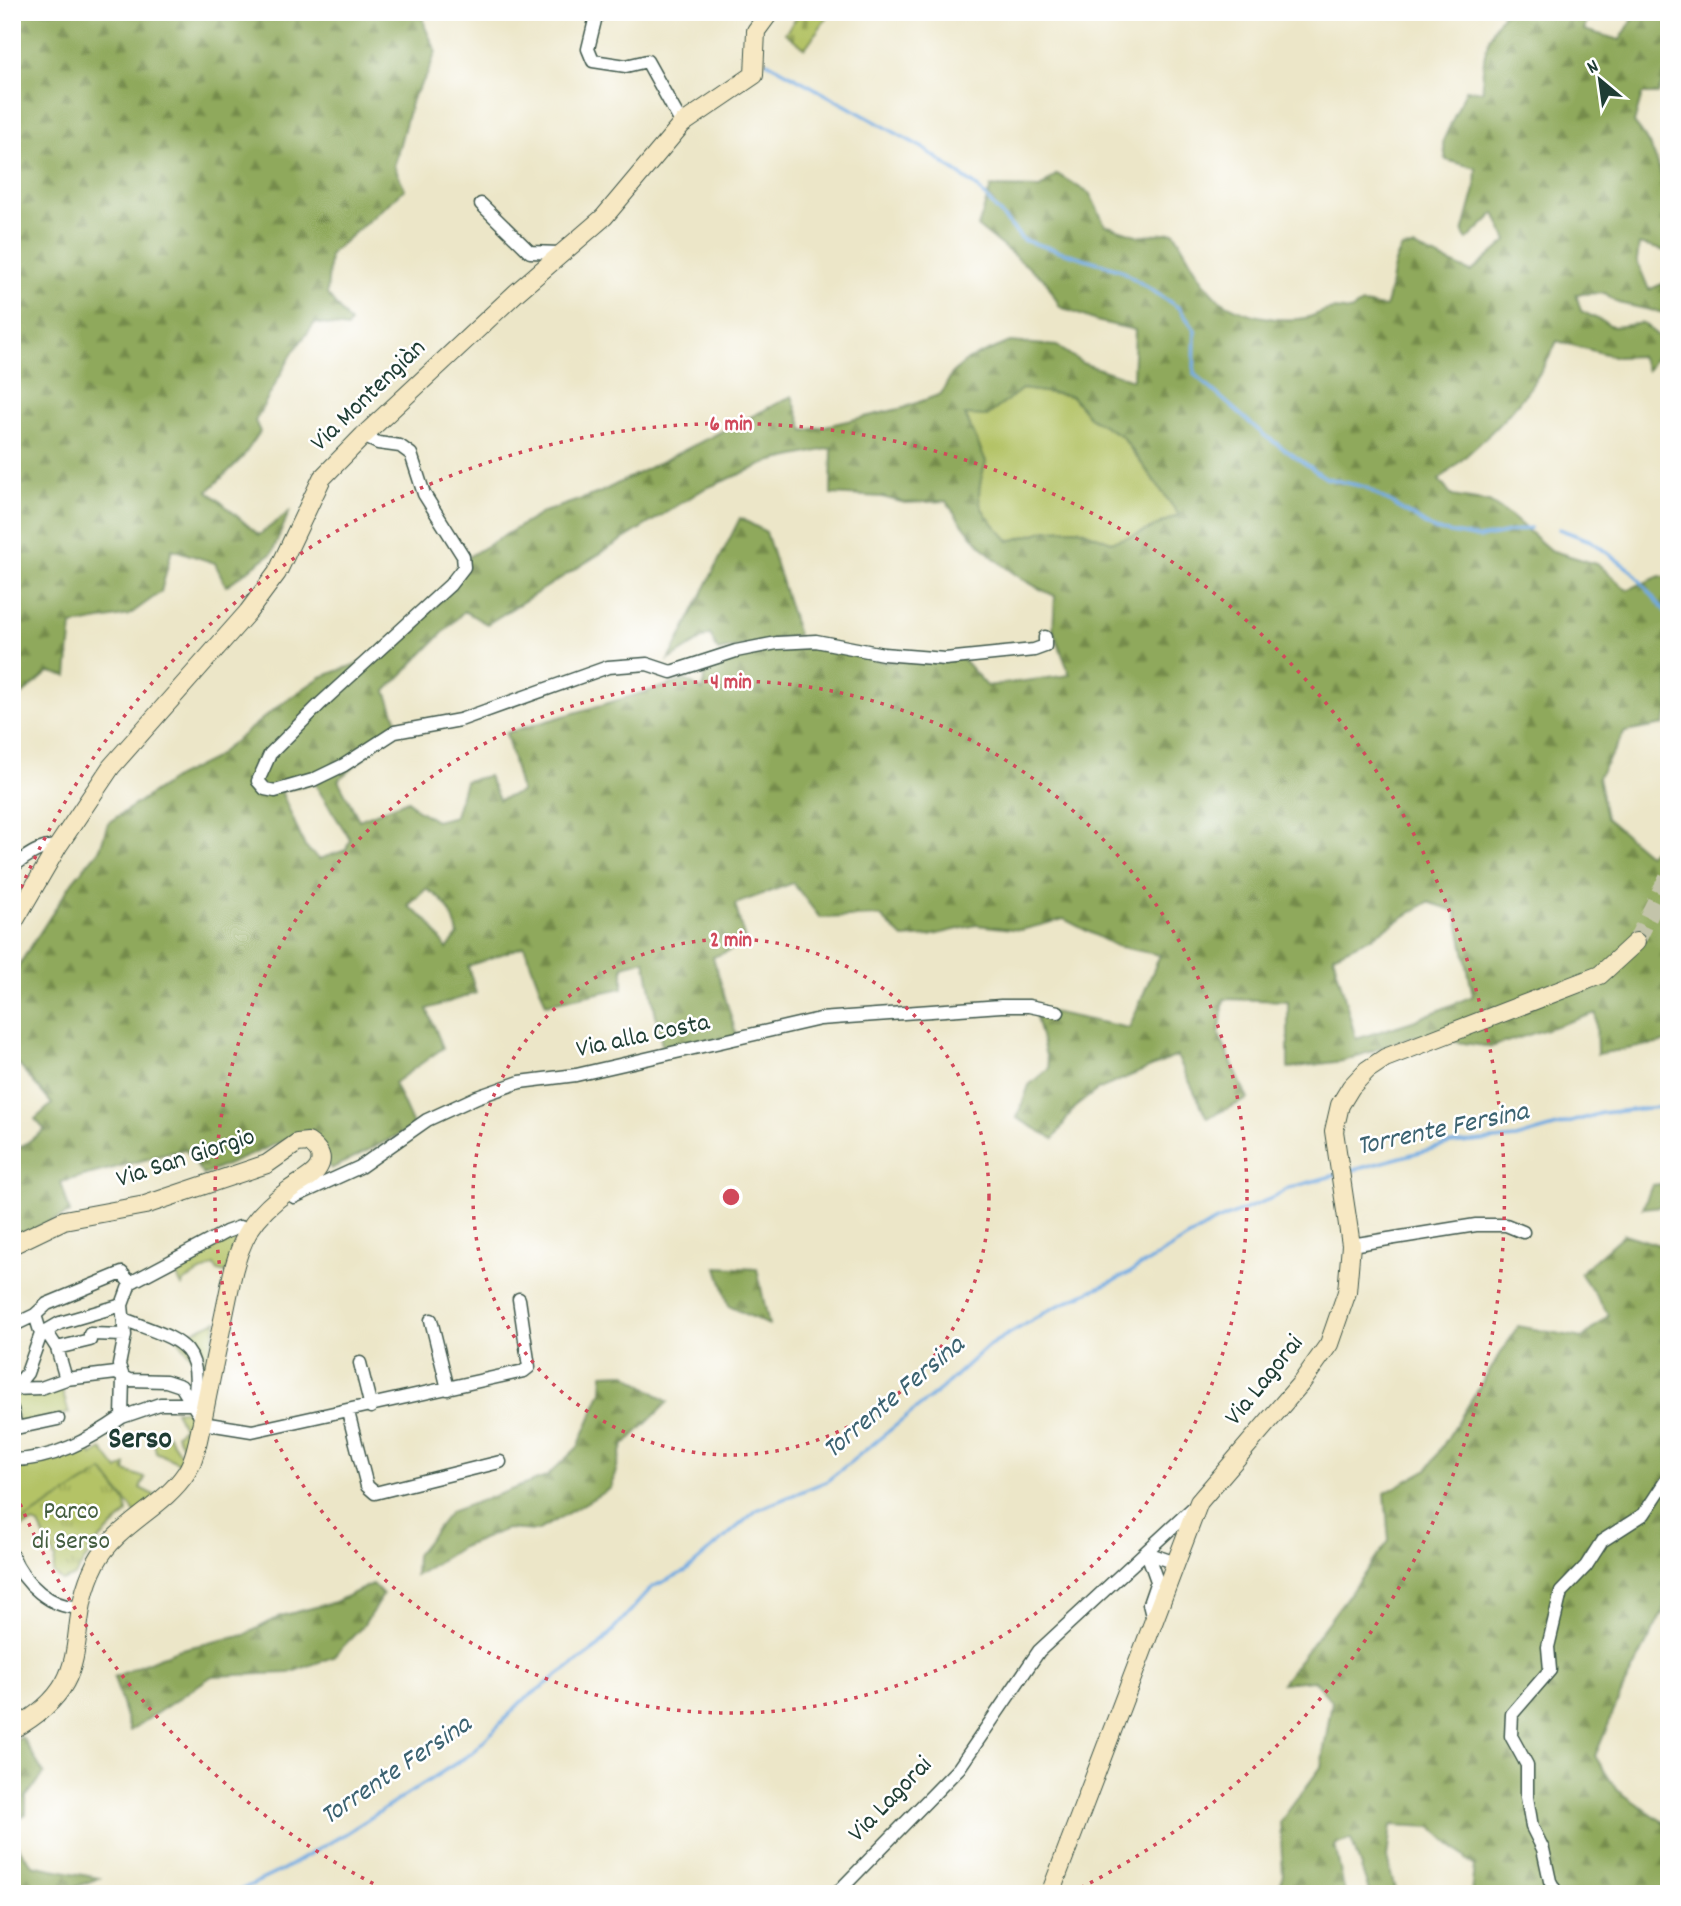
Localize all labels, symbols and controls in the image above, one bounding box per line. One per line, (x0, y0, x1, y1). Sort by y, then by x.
north arrow (1566, 46, 1636, 116)
text: N (1583, 54, 1604, 82)
street label: Via Montengiàn (303, 331, 435, 461)
text: 6 min (709, 411, 753, 441)
text: 4 min (710, 669, 752, 699)
text: 2 min (710, 927, 752, 957)
street label: Via alla Costa (573, 1005, 714, 1069)
water label: Torrente Fersina (1354, 1093, 1534, 1169)
street label: Via San Giorgio (112, 1119, 260, 1199)
centre of rings (719, 1185, 743, 1209)
water label: Torrente Fersina (815, 1326, 976, 1470)
street label: Via Lagorai (1217, 1327, 1313, 1435)
district label: Serso (108, 1420, 172, 1463)
park label: Parco di Serso (32, 1494, 110, 1561)
water label: Torrente Fersina (314, 1706, 482, 1837)
street label: Via Lagorai (840, 1748, 942, 1852)

